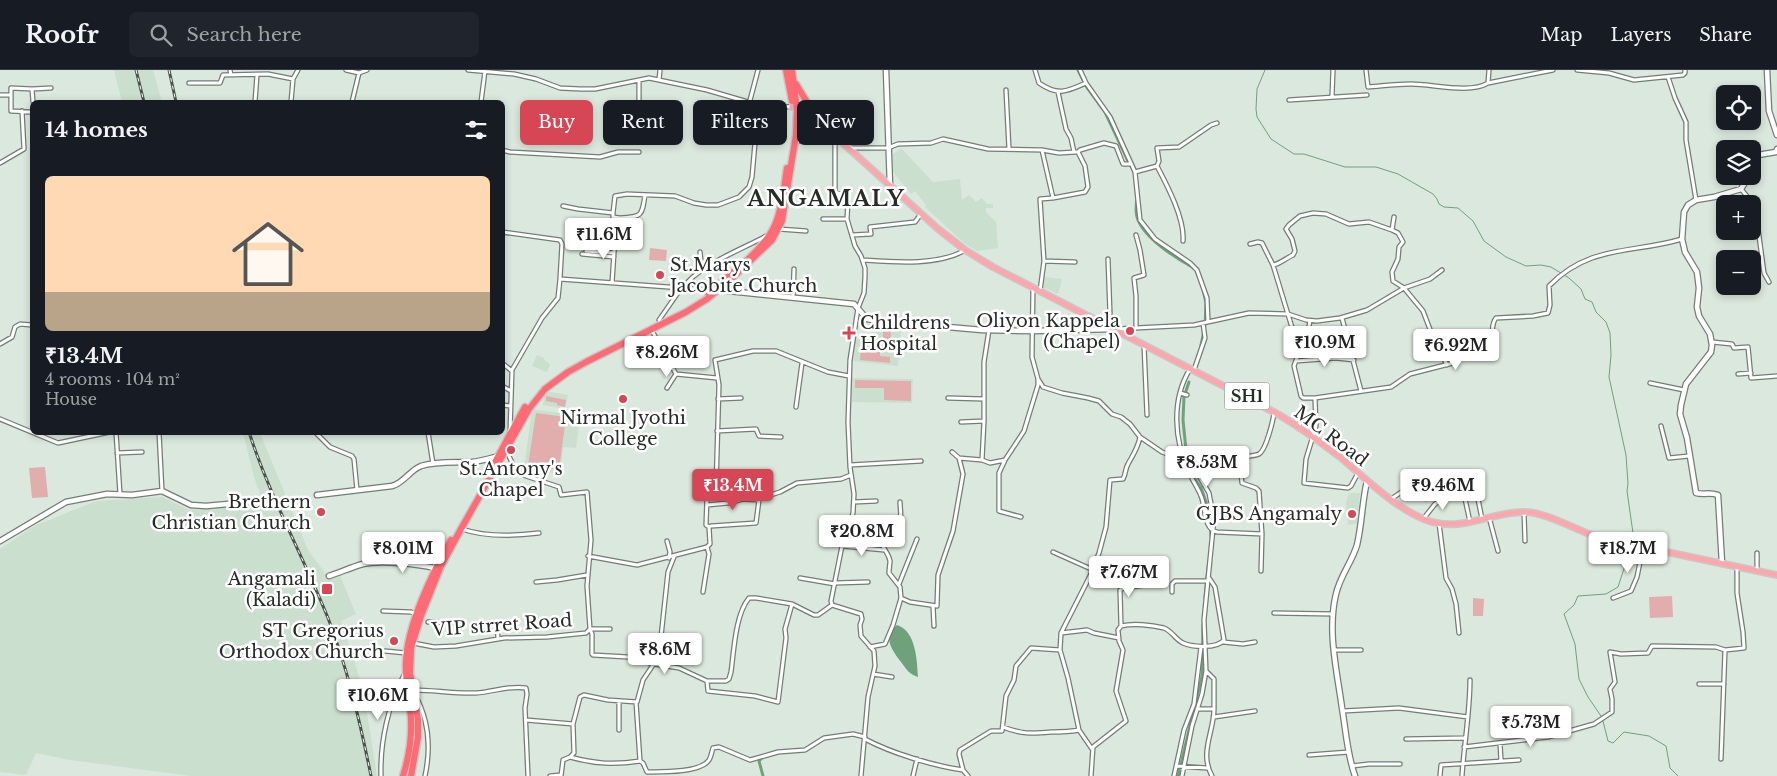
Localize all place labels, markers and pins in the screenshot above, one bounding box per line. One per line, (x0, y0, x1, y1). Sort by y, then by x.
pin: ₹11.6M (563, 218, 645, 260)
place label: St.Marys Jacobite Church (668, 254, 817, 297)
marker: St.Marys Jacobite Church (654, 269, 666, 281)
place label: Oliyon Kappela (Chapel) (976, 310, 1120, 353)
place label: Childrens Hospital (860, 312, 950, 355)
marker: Oliyon Kappela (Chapel) (1124, 325, 1136, 337)
marker: Childrens Hospital (842, 326, 856, 340)
pin: ₹10.9M (1284, 326, 1366, 368)
pin: ₹6.92M (1415, 328, 1497, 371)
pin: ₹8.26M (626, 336, 708, 378)
marker: Nirmal Jyothi College (617, 393, 629, 405)
place label: Nirmal Jyothi College (560, 407, 686, 450)
marker: St.Antony's Chapel (505, 444, 517, 456)
pin: ₹8.53M (1166, 446, 1248, 488)
place label: St.Antony's Chapel (459, 458, 563, 501)
pin: ₹13.4M (692, 468, 774, 511)
pin: ₹9.46M (1402, 468, 1484, 511)
place label: Brethern Christian Church (152, 491, 311, 534)
place label: GJBS Angamaly (1196, 503, 1342, 525)
marker: Brethern Christian Church (315, 506, 327, 518)
marker: GJBS Angamaly (1346, 508, 1358, 520)
pin: ₹20.8M (821, 514, 903, 557)
pin: ₹8.01M (362, 532, 444, 574)
pin: ₹18.7M (1587, 532, 1669, 574)
pin: ₹7.67M (1088, 556, 1170, 598)
place label: Angamali (Kaladi) (227, 568, 316, 611)
marker: Angamali (Kaladi) (320, 582, 334, 596)
place label: ST Gregorius Orthodox Church (219, 620, 384, 663)
pin: ₹8.6M (630, 632, 700, 675)
marker: ST Gregorius Orthodox Church (388, 635, 400, 647)
pin: ₹10.6M (337, 678, 419, 721)
pin: ₹5.73M (1490, 706, 1572, 748)

